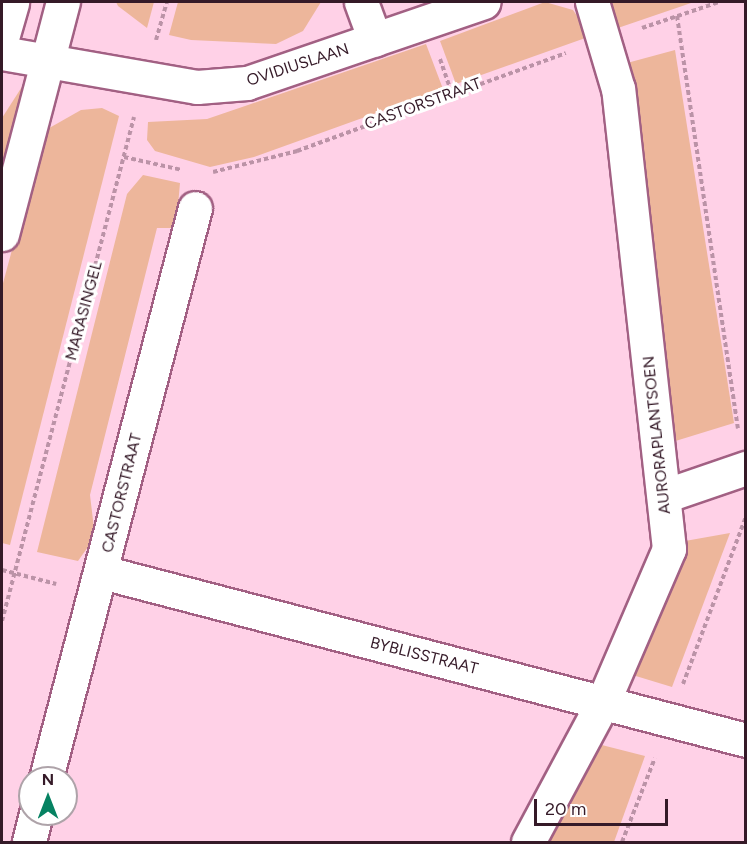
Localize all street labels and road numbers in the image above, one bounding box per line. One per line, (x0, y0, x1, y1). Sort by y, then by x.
street label: OVIDIUSLAAN (244, 39, 352, 91)
street label: CASTORSTRAAT (362, 74, 484, 134)
street label: MARASINGEL (62, 259, 106, 363)
street label: AURORAPLANTSOEN (639, 355, 675, 515)
street label: CASTORSTRAAT (98, 431, 146, 555)
street label: BYBLISSTRAAT (368, 633, 480, 679)

